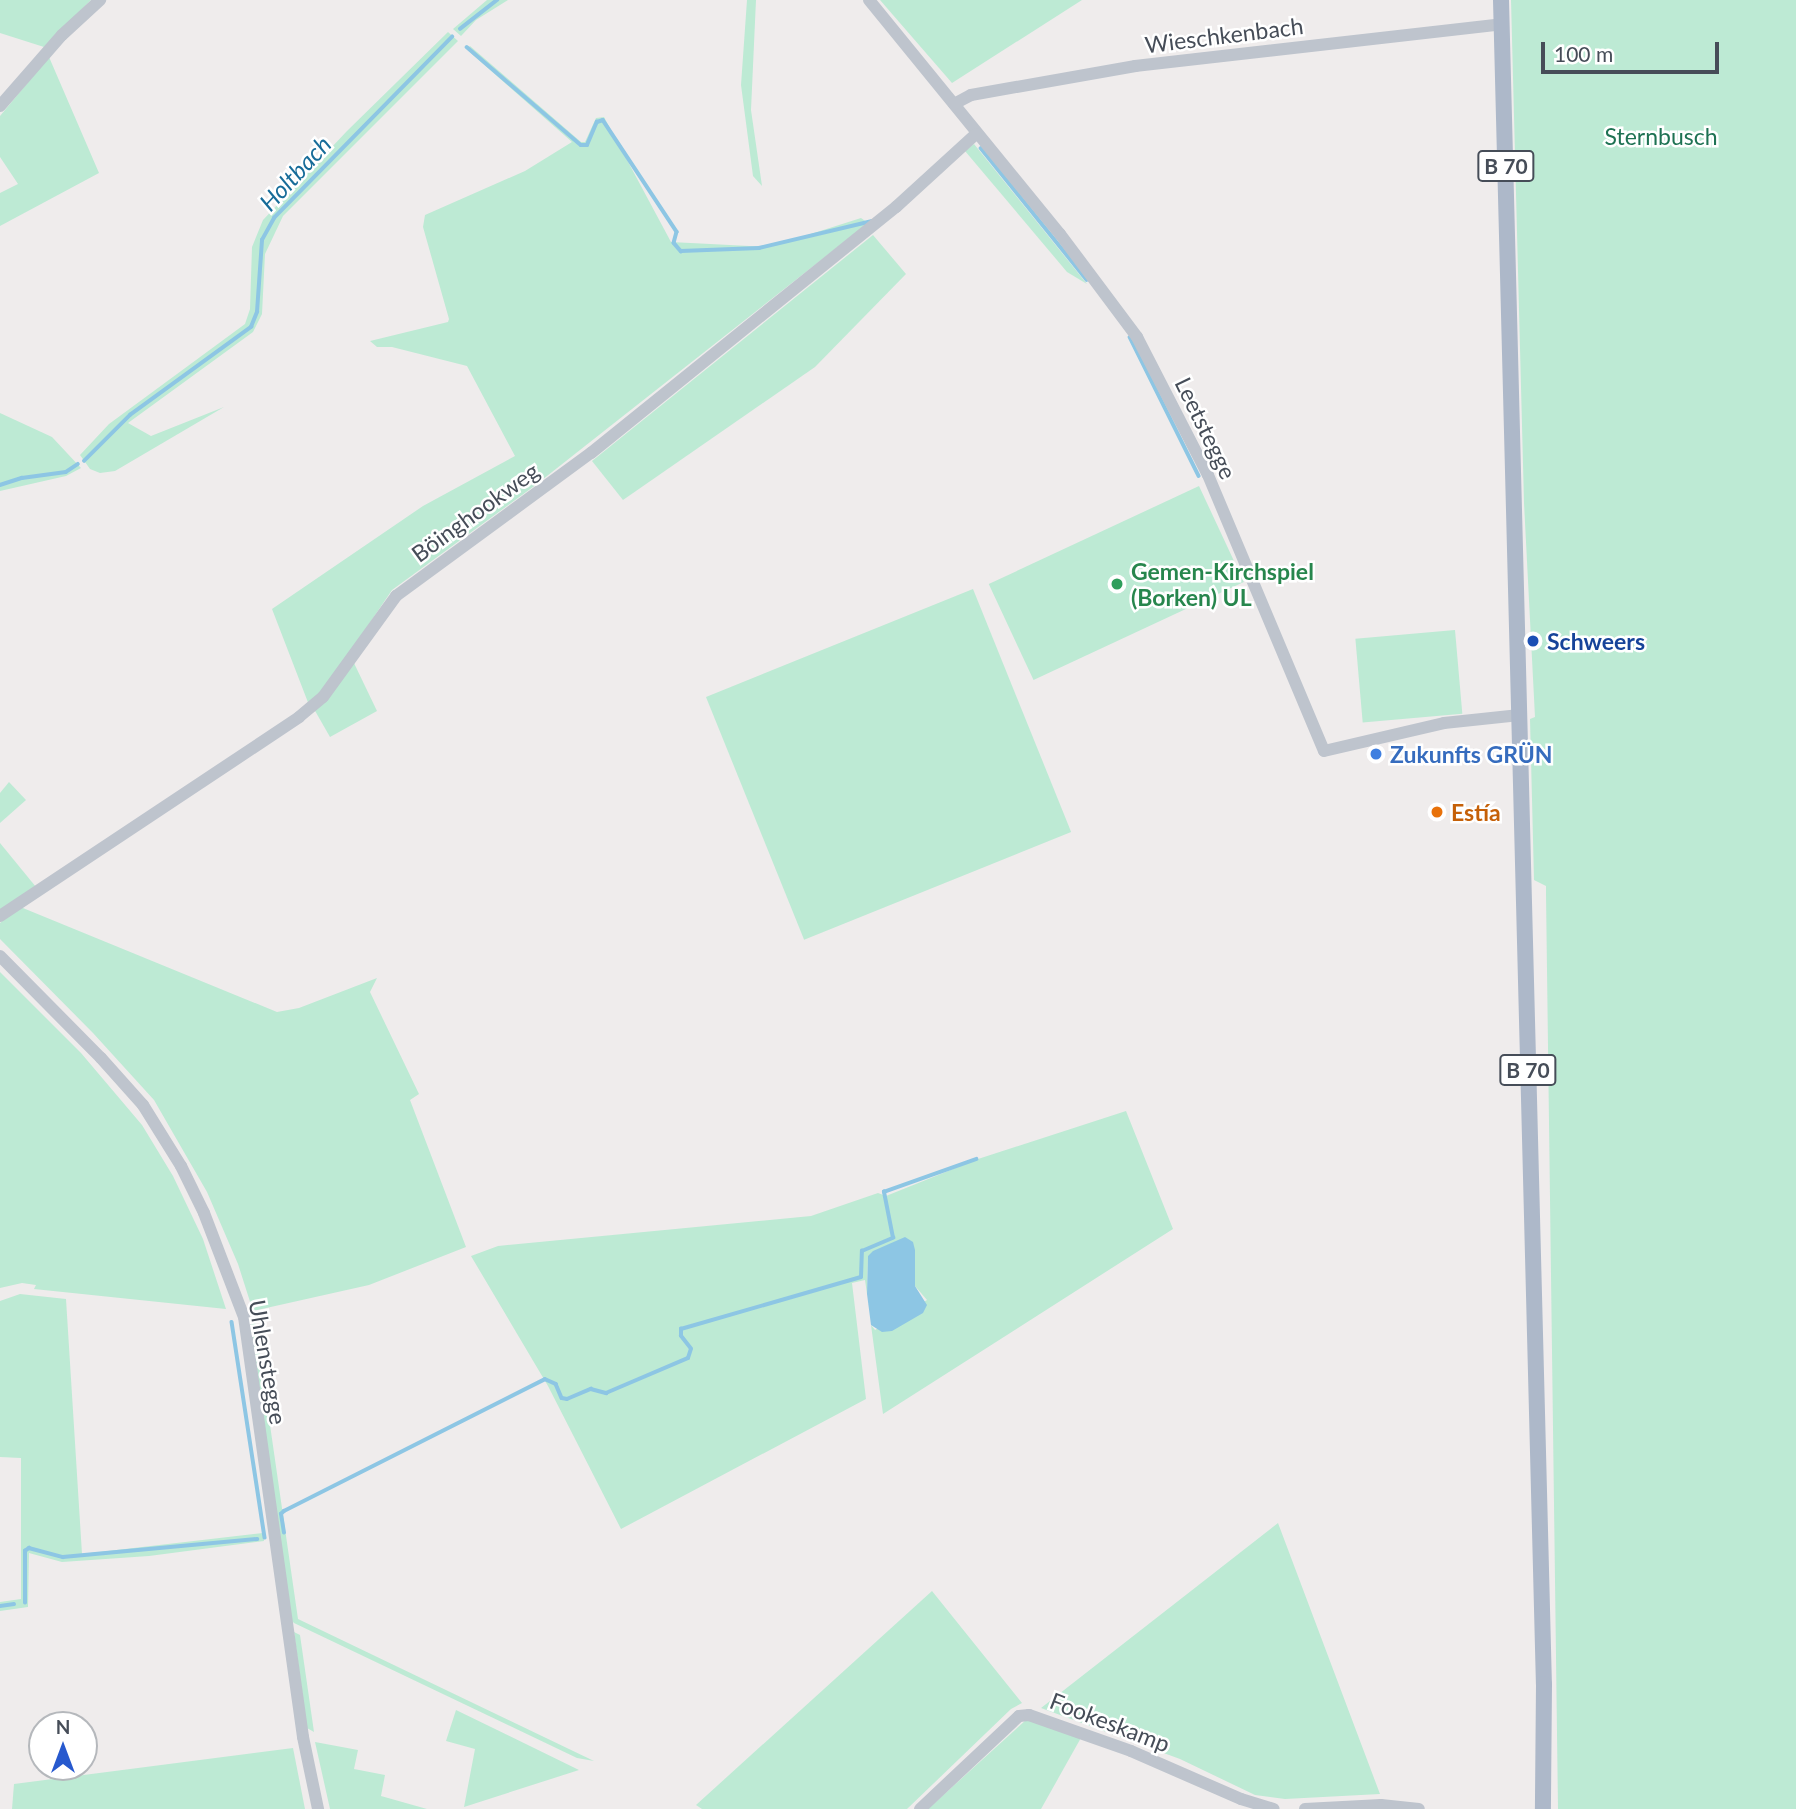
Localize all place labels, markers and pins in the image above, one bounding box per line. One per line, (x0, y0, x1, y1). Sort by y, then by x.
place label: Gemen-Kirchspiel (Borken) UL (1131, 557, 1314, 611)
marker: Gemen-Kirchspiel (Borken) UL (1109, 576, 1125, 592)
place label: Schweers (1547, 627, 1645, 655)
marker: Schweers (1525, 633, 1541, 649)
place label: Zukunfts GRÜN (1390, 740, 1553, 768)
marker: Zukunfts GRÜN (1368, 746, 1384, 762)
place label: Estía (1451, 798, 1501, 826)
marker: Estía (1429, 804, 1445, 820)

